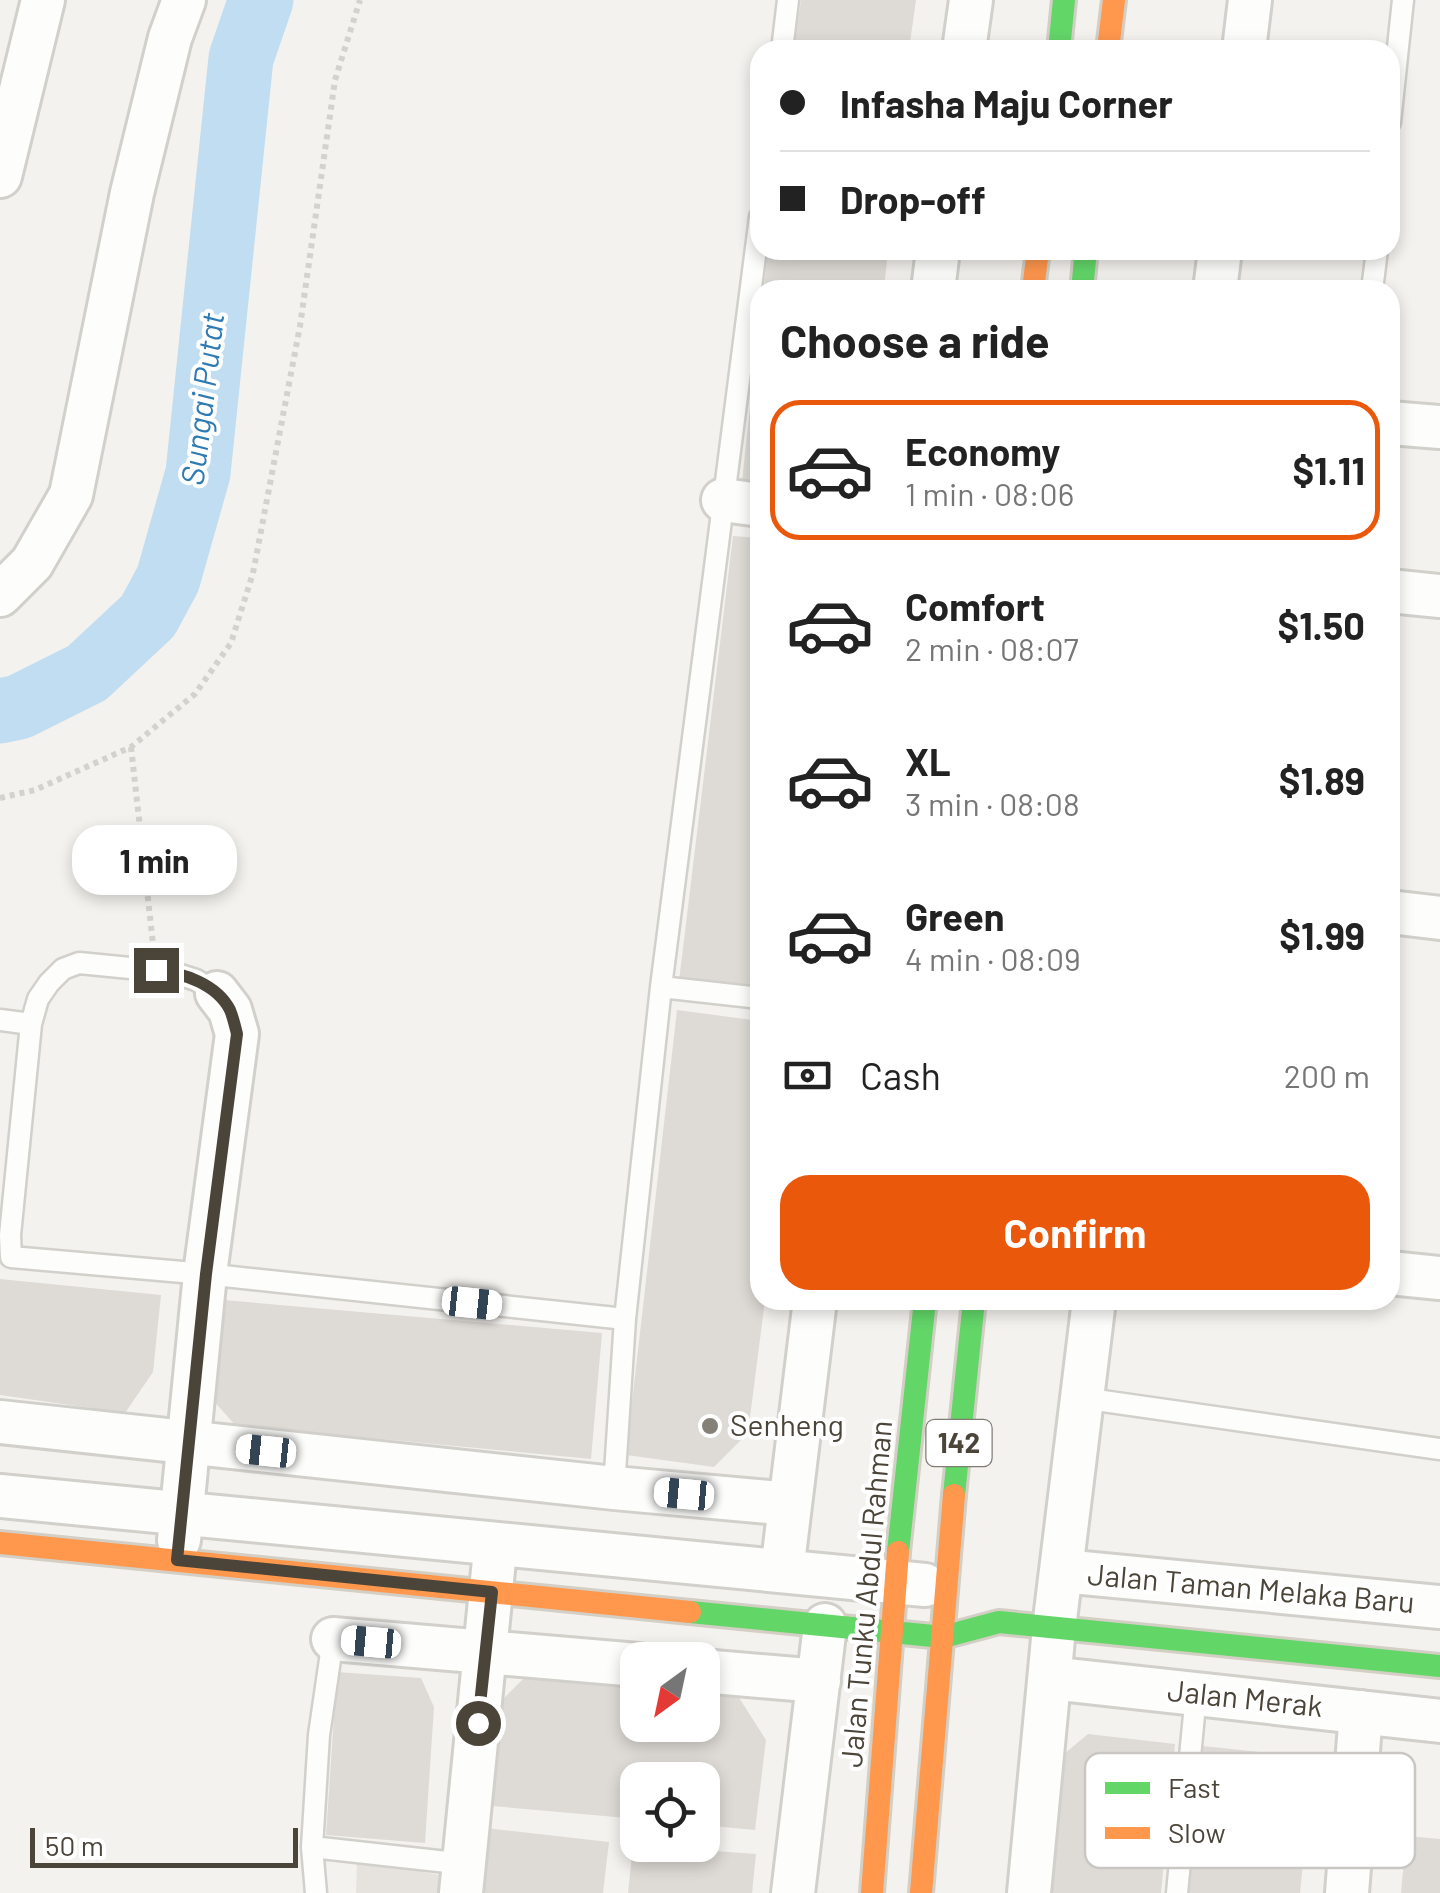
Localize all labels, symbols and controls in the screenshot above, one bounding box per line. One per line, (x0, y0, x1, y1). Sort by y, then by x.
text: Infasha Maju Corner (840, 80, 1173, 126)
text: Drop-off (840, 176, 986, 222)
water label: Sungai Putat (172, 310, 230, 487)
text: Choose a ride (780, 313, 1050, 367)
icon: car (785, 425, 875, 515)
text: Economy (905, 428, 1060, 474)
text: $1.11 (1292, 447, 1365, 493)
text: 1 min · 08:06 (905, 474, 1074, 512)
icon: car (785, 580, 875, 670)
text: Comfort (905, 583, 1045, 629)
text: $1.50 (1277, 602, 1365, 648)
text: 2 min · 08:07 (905, 629, 1079, 667)
icon: car (785, 735, 875, 825)
text: XL (905, 738, 951, 784)
text: $1.89 (1279, 757, 1365, 803)
text: 3 min · 08:08 (905, 784, 1080, 822)
callout: 1 min (74, 825, 238, 895)
text: 1 min (119, 841, 190, 879)
icon: car (785, 890, 875, 980)
text: Green (905, 893, 1005, 939)
text: $1.99 (1279, 912, 1365, 958)
text: 4 min · 08:09 (905, 939, 1081, 977)
route end (134, 948, 179, 993)
icon: cash (780, 1048, 835, 1103)
text: Cash (860, 1052, 941, 1098)
text: 200 m (1284, 1056, 1370, 1094)
button: Confirm (780, 1175, 1370, 1290)
car (441, 1285, 503, 1321)
place label: Senheng (730, 1406, 844, 1442)
marker: Senheng (699, 1415, 721, 1437)
street label: Jalan Tunku Abdul Rahman (832, 1419, 898, 1769)
road number: 142 (926, 1420, 992, 1466)
car (235, 1433, 297, 1469)
car (653, 1476, 715, 1512)
street label: Jalan Taman Melaka Baru (1086, 1555, 1416, 1619)
car (340, 1624, 402, 1660)
north arrow (620, 1642, 720, 1742)
map controls (620, 1642, 720, 1862)
street label: Jalan Merak (1166, 1671, 1325, 1723)
route start (456, 1701, 501, 1746)
legend (1085, 1753, 1415, 1868)
button: locate (620, 1762, 720, 1862)
text: Fast (1168, 1770, 1221, 1804)
text: Slow (1168, 1815, 1226, 1849)
scale bar (30, 1823, 298, 1868)
text: 50 m (45, 1828, 104, 1862)

